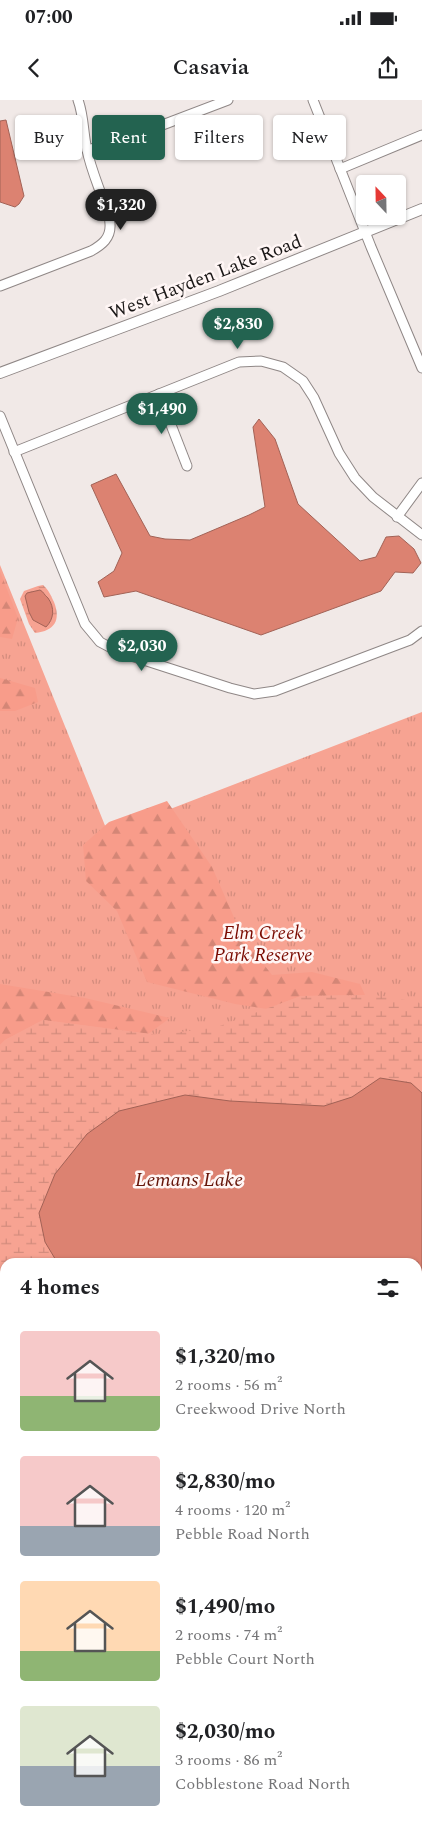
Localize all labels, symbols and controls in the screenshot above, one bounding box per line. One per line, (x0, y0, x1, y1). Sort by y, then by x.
text: 07:00 (25, 3, 73, 32)
text: Casavia (173, 51, 249, 84)
icon: back (20, 54, 48, 82)
icon: share (374, 54, 402, 82)
chip: Buy (15, 115, 82, 160)
chip: Rent (92, 115, 165, 160)
chip: Filters (175, 115, 263, 160)
chip: New (273, 115, 346, 160)
north arrow (356, 175, 406, 225)
map controls (356, 175, 406, 225)
pin: $1,320 (80, 188, 162, 231)
text: $1,320 (96, 193, 146, 217)
street label: West Hayden Lake Road (105, 227, 306, 328)
pin: $2,830 (197, 308, 279, 350)
text: $2,830 (213, 312, 263, 336)
pin: $1,490 (121, 392, 203, 435)
text: $1,490 (137, 397, 187, 421)
pin: $2,030 (101, 630, 183, 672)
text: $2,030 (117, 634, 167, 658)
park label: Elm Creek Park Reserve (214, 919, 312, 970)
water label: Lemans Lake (135, 1165, 243, 1195)
text: 4 homes (20, 1272, 100, 1304)
icon: filters (374, 1274, 402, 1302)
text: $1,320/mo (175, 1341, 275, 1373)
icon: home (60, 1351, 120, 1411)
text: 2 rooms · 56 m² (175, 1373, 282, 1397)
text: Creekwood Drive North (175, 1397, 346, 1421)
text: $2,830/mo (175, 1466, 275, 1498)
icon: home (60, 1476, 120, 1536)
text: 4 rooms · 120 m² (175, 1498, 290, 1522)
text: Pebble Road North (175, 1522, 310, 1546)
text: $1,490/mo (175, 1591, 275, 1623)
icon: home (60, 1601, 120, 1661)
text: 2 rooms · 74 m² (175, 1623, 282, 1647)
text: Pebble Court North (175, 1647, 315, 1671)
text: $2,030/mo (175, 1716, 275, 1748)
icon: home (60, 1726, 120, 1786)
text: 3 rooms · 86 m² (175, 1748, 282, 1772)
text: Cobblestone Road North (175, 1772, 350, 1796)

